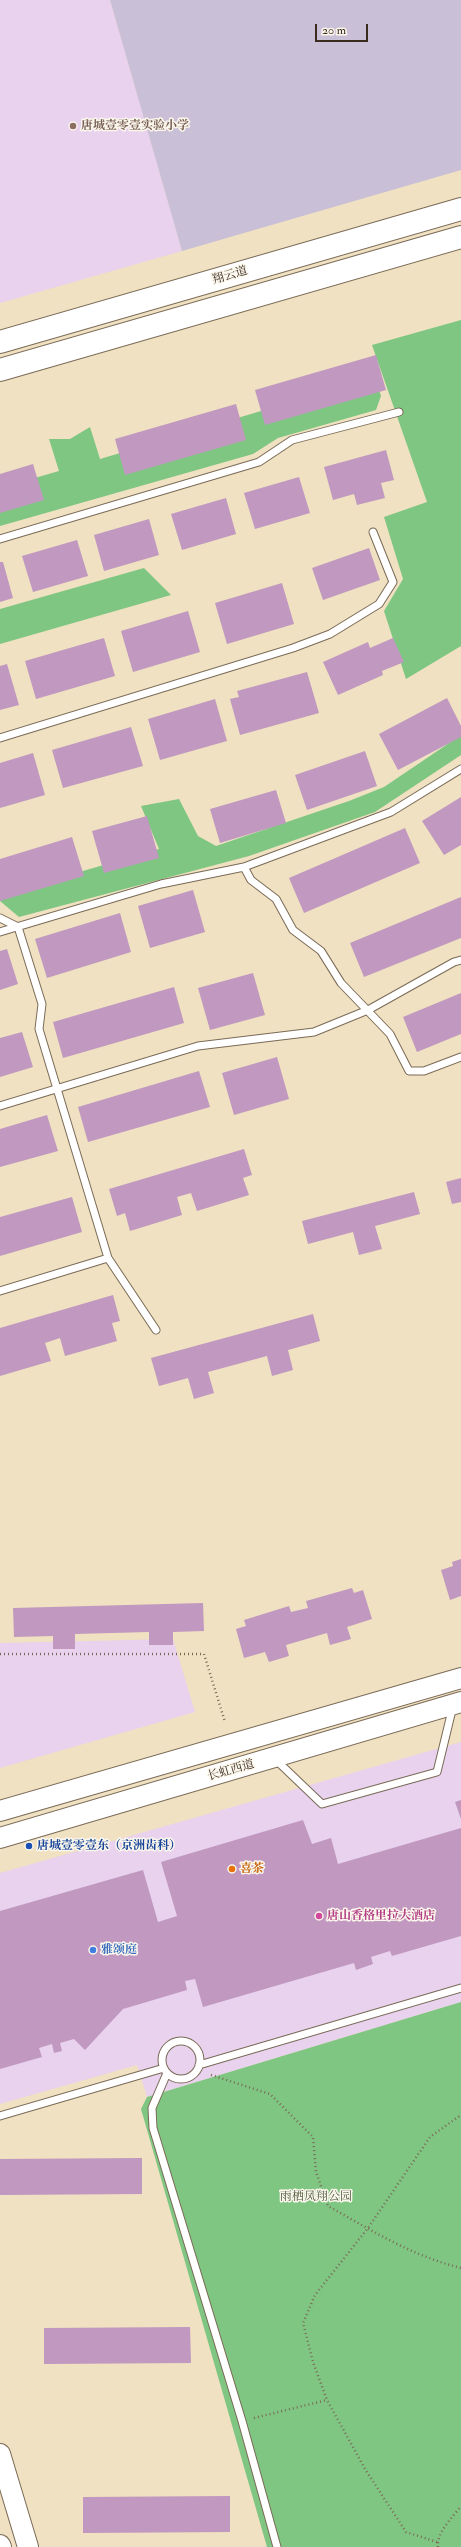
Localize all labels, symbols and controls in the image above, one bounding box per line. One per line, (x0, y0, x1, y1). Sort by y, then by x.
scale bar (317, 16, 370, 42)
text: 20 m (322, 23, 346, 38)
place label: 唐城壹零壹实验小学 (81, 119, 189, 133)
marker: 唐城壹零壹实验小学 (68, 121, 78, 131)
street label: 翔云道 (211, 264, 249, 288)
street label: 长虹西道 (206, 1757, 256, 1785)
place label: 唐城壹零壹东（京洲齿科） (37, 1839, 181, 1853)
marker: 唐城壹零壹东（京洲齿科） (24, 1841, 34, 1851)
place label: 喜茶 (240, 1862, 264, 1876)
marker: 喜茶 (227, 1864, 237, 1874)
place label: 唐山香格里拉大酒店 (327, 1909, 435, 1923)
marker: 唐山香格里拉大酒店 (314, 1911, 324, 1921)
place label: 雅颂庭 (101, 1943, 137, 1957)
marker: 雅颂庭 (88, 1945, 98, 1955)
park label: 雨栖凤翔公园 (280, 2190, 352, 2204)

